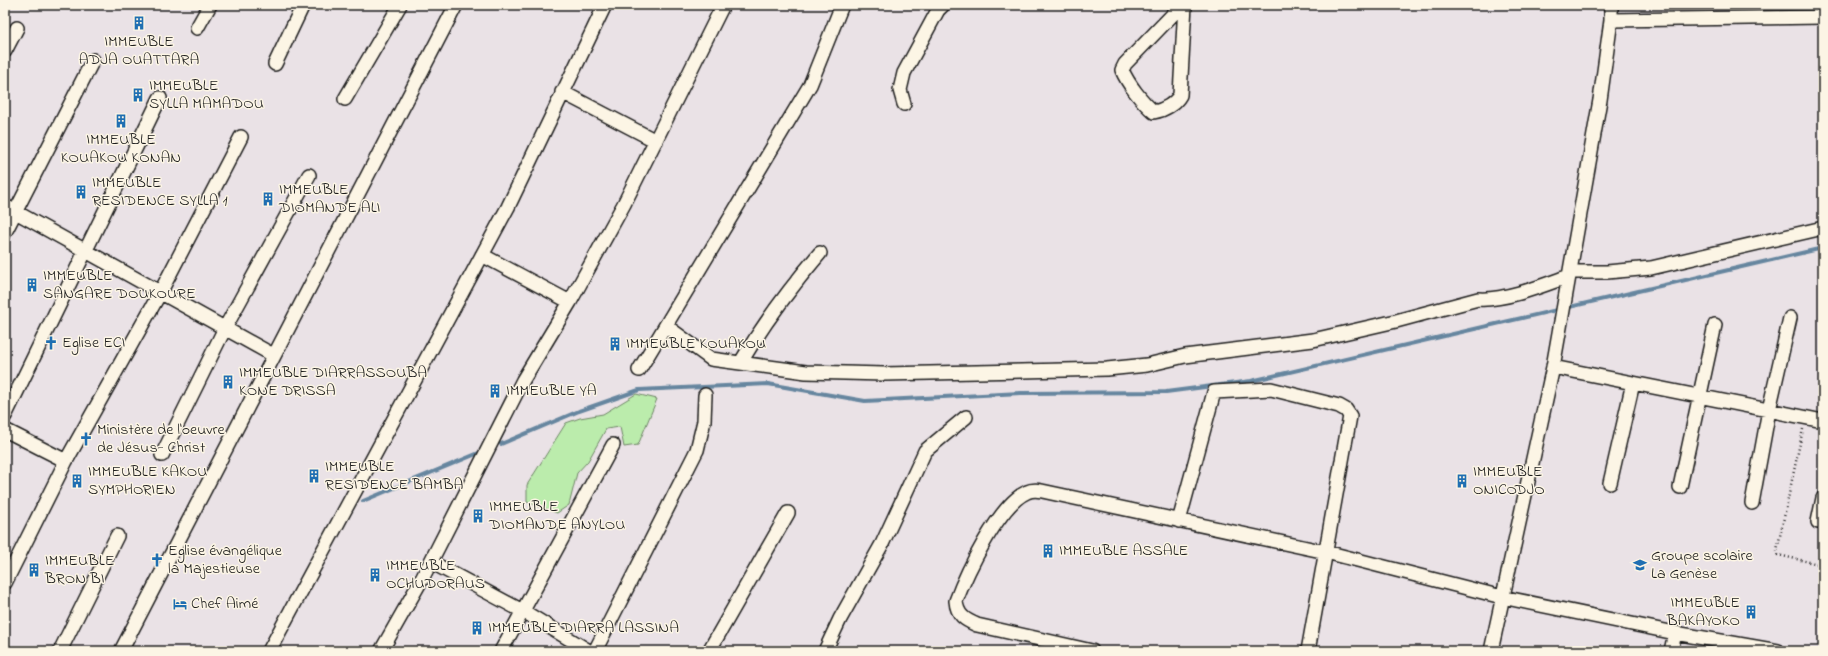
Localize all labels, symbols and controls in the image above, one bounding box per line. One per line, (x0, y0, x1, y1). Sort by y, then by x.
building icon: IMMEUBLE ADJA OUATTARA (131, 15, 147, 31)
place label: IMMEUBLE ADJA OUATTARA (79, 30, 199, 72)
place label: IMMEUBLE SYLLA MAMADOU (149, 74, 264, 116)
building icon: IMMEUBLE SYLLA MAMADOU (130, 87, 146, 103)
building icon: IMMEUBLE KOUAKOU KONAN (113, 113, 129, 129)
place label: IMMEUBLE KOUAKOU KONAN (61, 128, 181, 170)
place label: IMMEUBLE RESIDENCE SYLLA 1 (92, 171, 228, 213)
place label: IMMEUBLE DIOMANDE ALI (278, 178, 380, 220)
building icon: IMMEUBLE RESIDENCE SYLLA 1 (73, 184, 89, 200)
building icon: IMMEUBLE DIOMANDE ALI (260, 191, 276, 207)
place label: IMMEUBLE SANGARE DOUKOURE (43, 264, 196, 306)
building icon: IMMEUBLE SANGARE DOUKOURE (24, 277, 40, 293)
place label: Eglise ECI (62, 331, 125, 355)
place label: IMMEUBLE KOUAKOU (626, 332, 766, 356)
church icon: Eglise ECI (43, 335, 59, 351)
building icon: IMMEUBLE KOUAKOU (607, 336, 623, 352)
place label: IMMEUBLE DIARRASSOUBA KONE DRISSA (239, 361, 427, 403)
building icon: IMMEUBLE DIARRASSOUBA KONE DRISSA (220, 374, 236, 390)
place label: IMMEUBLE YA (506, 379, 597, 403)
building icon: IMMEUBLE YA (487, 383, 503, 399)
place label: Ministère de l'oeuvre de Jésus- Christ (97, 418, 225, 460)
church icon: Ministère de l'oeuvre de Jésus- Christ (78, 431, 94, 447)
place label: IMMEUBLE RESIDENCE BAMBA (325, 455, 463, 497)
place label: IMMEUBLE KAKOU SYMPHORIEN (88, 460, 207, 502)
place label: IMMEUBLE ONICODJO (1473, 460, 1545, 502)
building icon: IMMEUBLE RESIDENCE BAMBA (306, 468, 322, 484)
building icon: IMMEUBLE KAKOU SYMPHORIEN (69, 473, 85, 489)
building icon: IMMEUBLE ONICODJO (1454, 473, 1470, 489)
place label: IMMEUBLE DIOMANDE ANYLOU (488, 495, 625, 537)
building icon: IMMEUBLE DIOMANDE ANYLOU (470, 508, 486, 524)
place label: Eglise évangélique la Majestieuse (168, 539, 283, 581)
place label: IMMEUBLE ASSALE (1059, 539, 1188, 563)
building icon: IMMEUBLE ASSALE (1040, 543, 1056, 559)
place label: Groupe scolaire La Genèse (1651, 544, 1754, 586)
place label: IMMEUBLE BRON BI (44, 549, 114, 591)
church icon: Eglise évangélique la Majestieuse (149, 552, 165, 568)
place label: IMMEUBLE OCHUDORAUS (386, 554, 485, 596)
school or university icon: Groupe scolaire La Genèse (1632, 557, 1648, 573)
building icon: IMMEUBLE BRON BI (26, 562, 42, 578)
building icon: IMMEUBLE OCHUDORAUS (367, 567, 383, 583)
place label: IMMEUBLE BAKAYOKO (1666, 591, 1740, 633)
place label: Chef Aimé (191, 592, 259, 616)
hotel icon: Chef Aimé (172, 596, 188, 612)
building icon: IMMEUBLE BAKAYOKO (1743, 604, 1759, 620)
place label: IMMEUBLE DIARRA LASSINA (488, 616, 679, 640)
building icon: IMMEUBLE DIARRA LASSINA (469, 620, 485, 636)

